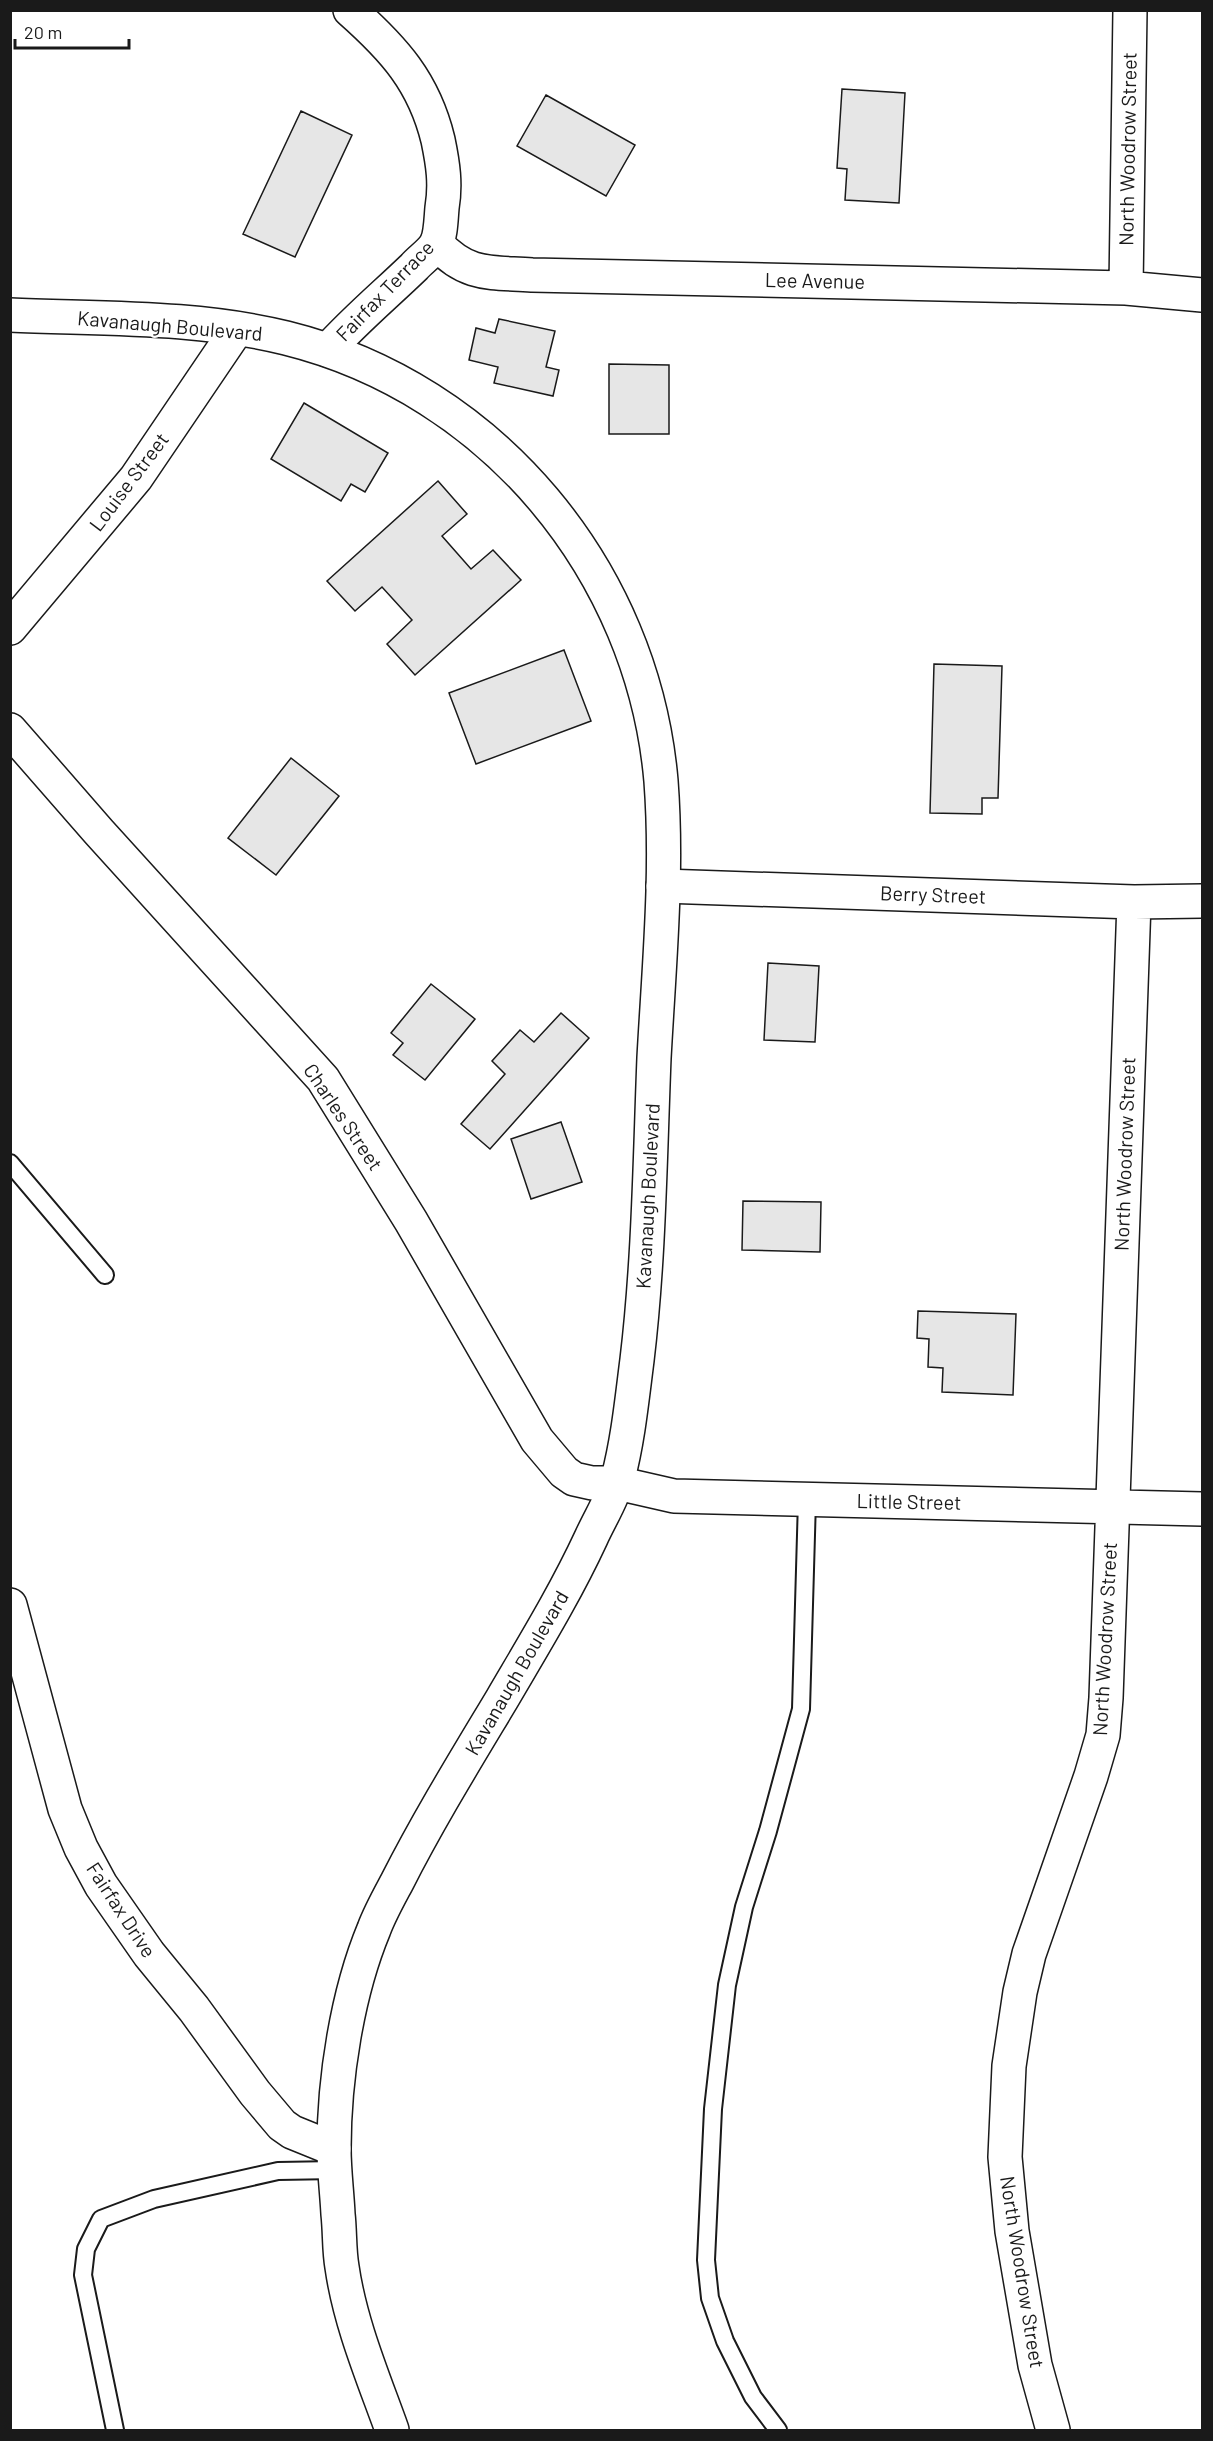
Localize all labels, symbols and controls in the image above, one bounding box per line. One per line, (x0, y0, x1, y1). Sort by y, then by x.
scale bar (15, 12, 129, 50)
text: 20 m (24, 21, 62, 43)
street label: North Woodrow Street (1113, 52, 1141, 246)
street label: Fairfax Terrace (330, 235, 438, 346)
street label: Lee Avenue (765, 267, 865, 293)
street label: Kavanaugh Boulevard (77, 305, 264, 345)
street label: Louise Street (83, 427, 173, 535)
street label: Berry Street (880, 880, 986, 908)
street label: North Woodrow Street (1109, 1057, 1139, 1251)
street label: Charles Street (299, 1058, 388, 1174)
street label: Kavanaugh Boulevard (630, 1103, 664, 1289)
street label: Little Street (856, 1488, 962, 1514)
street label: North Woodrow Street (1087, 1541, 1121, 1736)
street label: Kavanaugh Boulevard (459, 1586, 573, 1759)
street label: Fairfax Drive (82, 1857, 162, 1962)
street label: North Woodrow Street (996, 2174, 1050, 2370)

